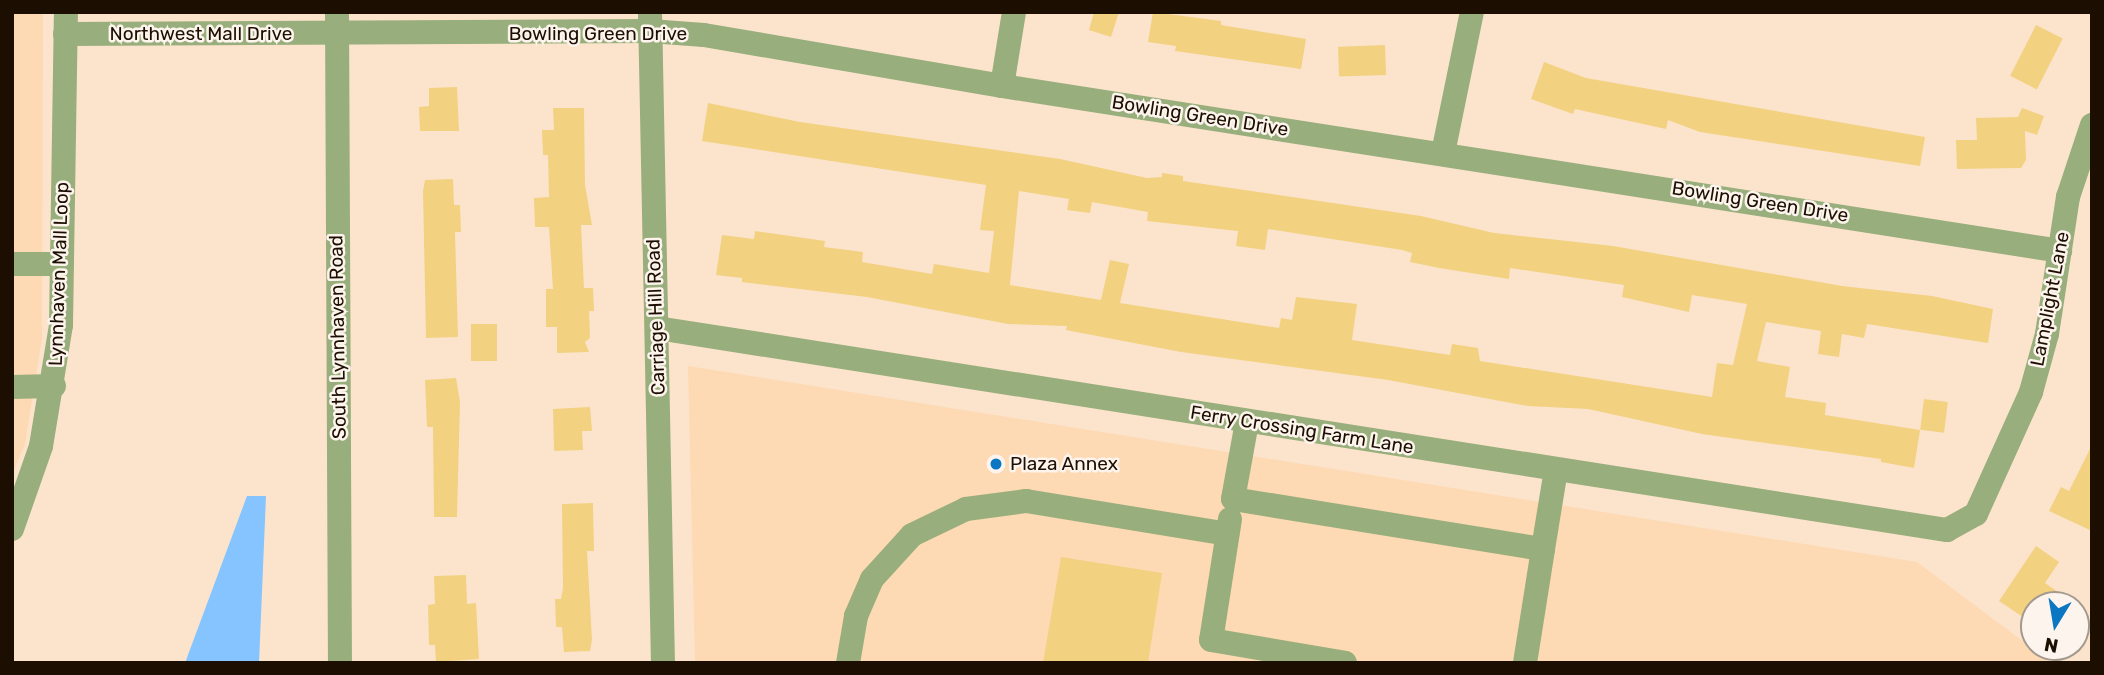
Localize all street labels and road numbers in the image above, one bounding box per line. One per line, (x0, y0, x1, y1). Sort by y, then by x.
street label: Northwest Mall Drive (110, 23, 292, 45)
street label: Bowling Green Drive (509, 23, 687, 45)
street label: Bowling Green Drive (1110, 91, 1290, 141)
street label: Bowling Green Drive (1670, 177, 1850, 227)
street label: Lynnhaven Mall Loop (44, 181, 74, 367)
street label: Lamplight Lane (2026, 230, 2074, 368)
street label: South Lynnhaven Road (325, 235, 351, 439)
street label: Carriage Hill Road (642, 238, 670, 396)
street label: Ferry Crossing Farm Lane (1188, 401, 1416, 459)

